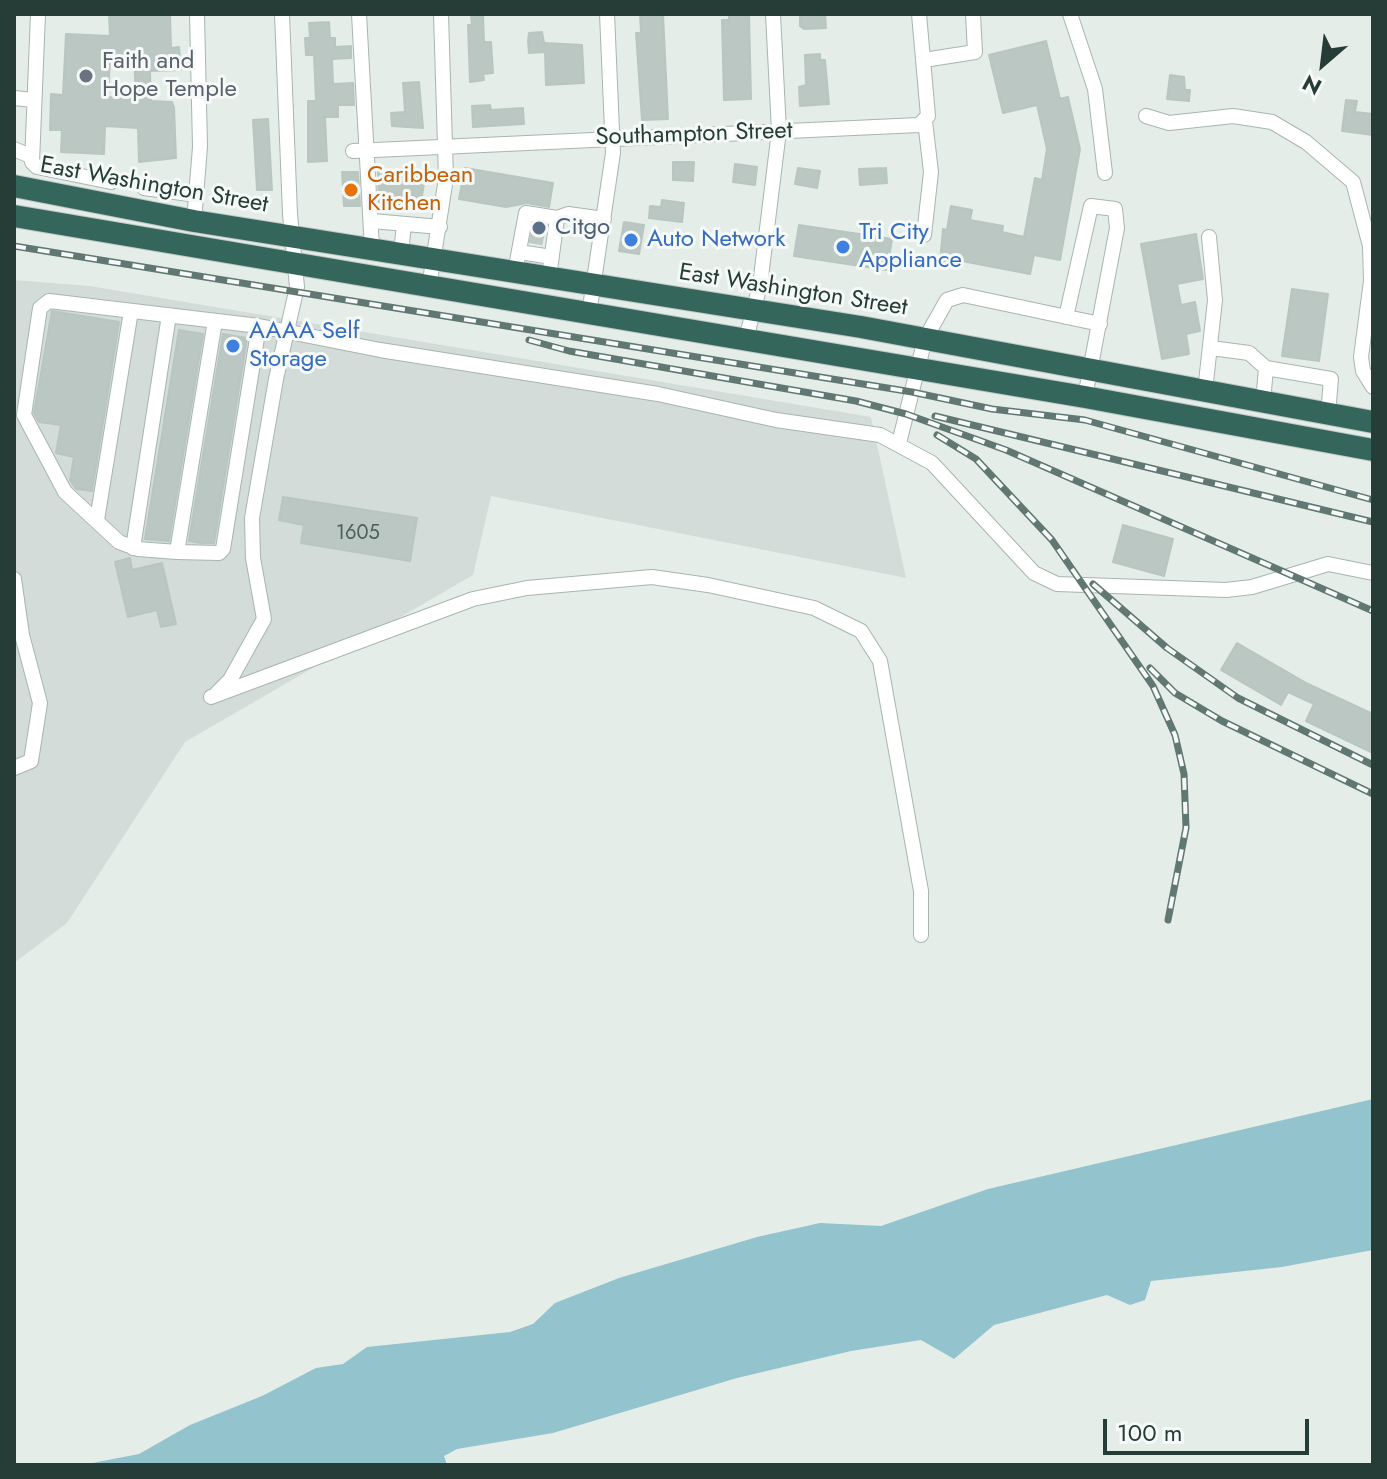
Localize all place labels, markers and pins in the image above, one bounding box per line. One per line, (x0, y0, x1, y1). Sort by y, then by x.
place label: Faith and Hope Temple (102, 48, 237, 104)
marker: Faith and Hope Temple (77, 67, 95, 85)
place label: Caribbean Kitchen (367, 162, 473, 218)
marker: Caribbean Kitchen (342, 181, 360, 199)
place label: Citgo (555, 214, 610, 242)
marker: Citgo (530, 219, 548, 237)
place label: Tri City Appliance (859, 219, 962, 275)
place label: Auto Network (647, 226, 786, 254)
marker: Auto Network (622, 231, 640, 249)
marker: Tri City Appliance (834, 238, 852, 256)
place label: AAAA Self Storage (249, 318, 360, 374)
marker: AAAA Self Storage (224, 337, 242, 355)

